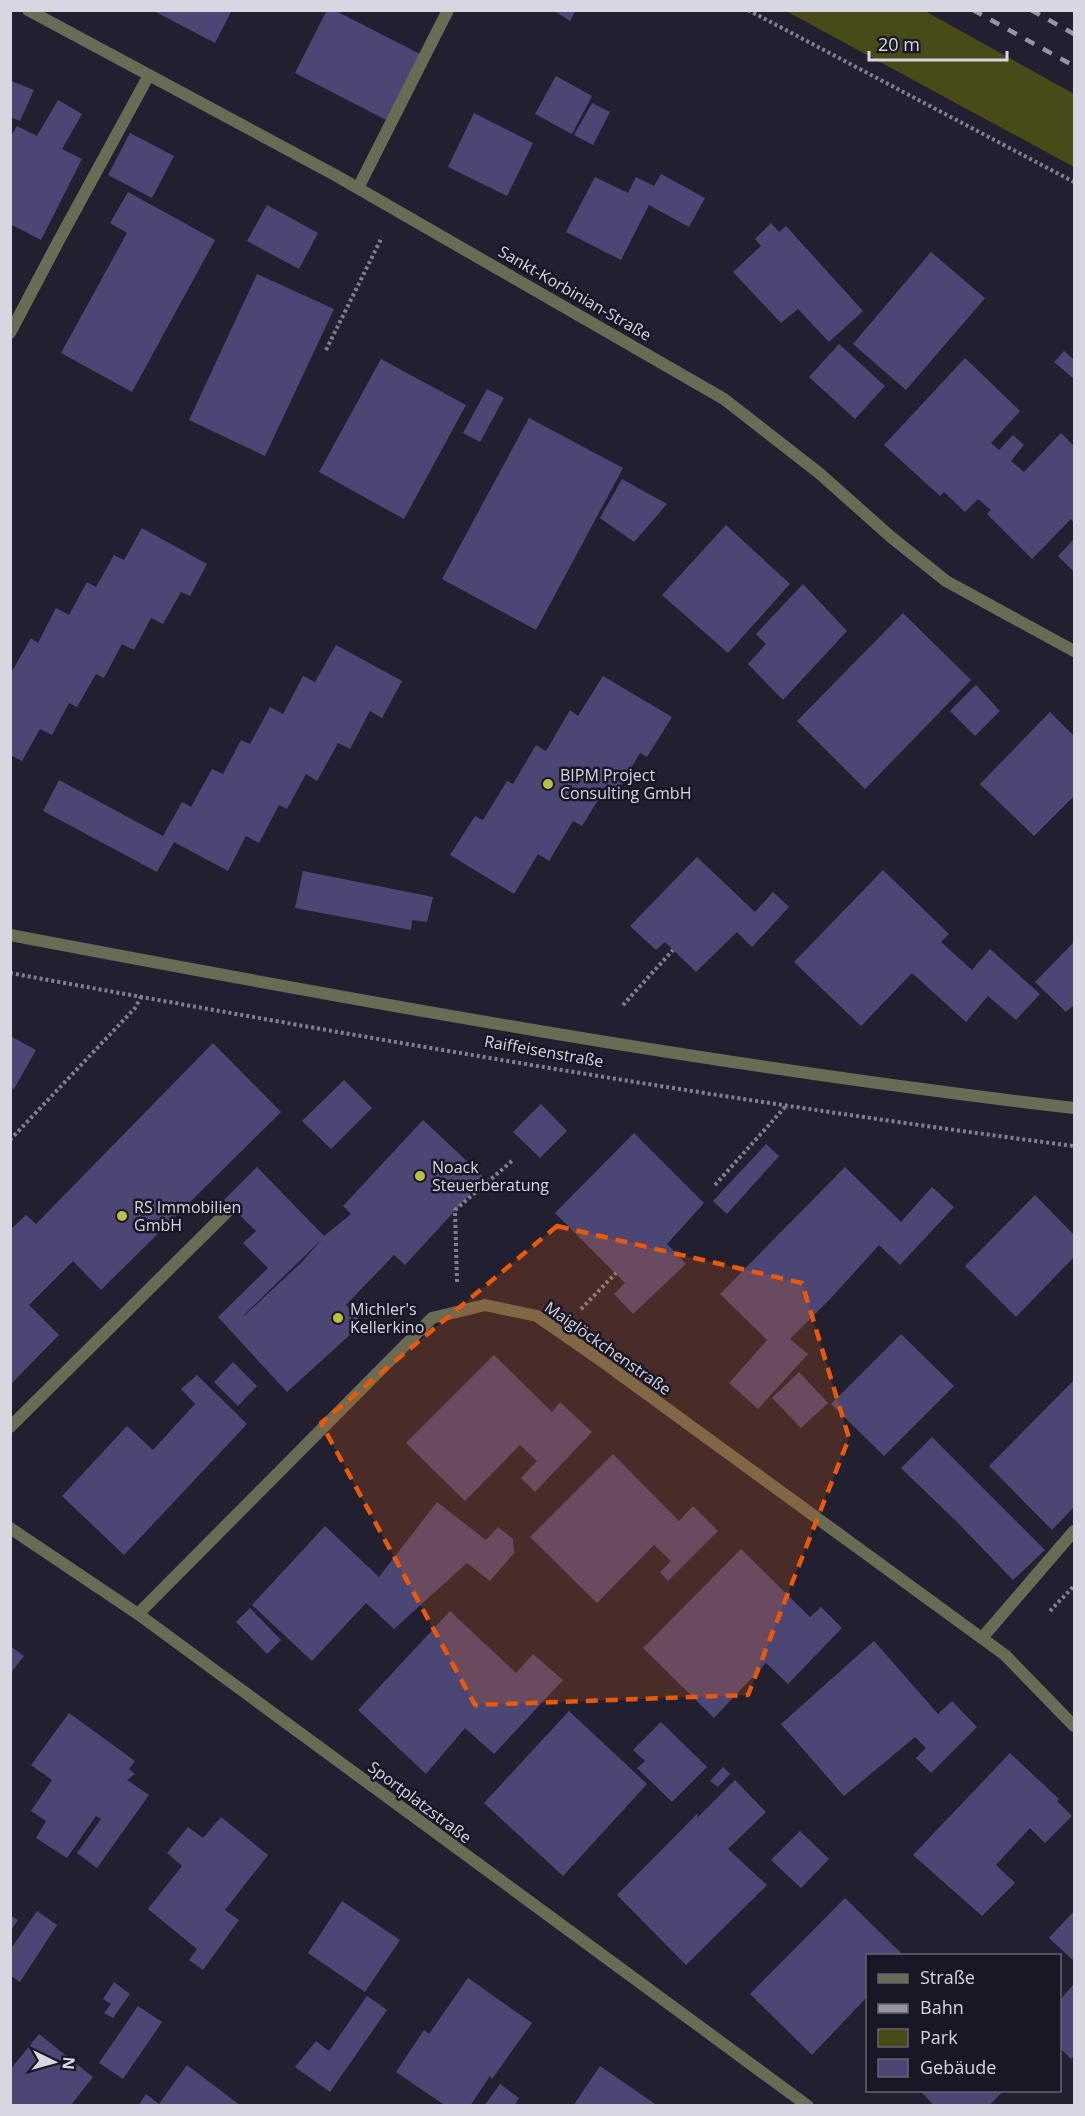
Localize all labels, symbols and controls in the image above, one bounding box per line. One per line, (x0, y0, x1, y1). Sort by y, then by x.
scale bar (869, 24, 1007, 62)
text: 20 m (878, 32, 920, 56)
street label: Sankt-Korbinian-Straße (495, 240, 655, 346)
place label: BIPM Project Consulting GmbH (560, 764, 691, 804)
marker: BIPM Project Consulting GmbH (541, 777, 555, 791)
street label: Raiffeisenstraße (483, 1030, 605, 1072)
place label: Noack Steuerberatung (432, 1156, 549, 1196)
marker: Noack Steuerberatung (413, 1169, 427, 1183)
place label: RS Immobilien GmbH (134, 1196, 241, 1236)
marker: RS Immobilien GmbH (115, 1209, 129, 1223)
street label: Maiglöckchenstraße (540, 1296, 676, 1400)
place label: Michler's Kellerkino (350, 1298, 424, 1338)
marker: Michler's Kellerkino (331, 1311, 345, 1325)
street label: Sportplatzstraße (364, 1756, 476, 1848)
legend (866, 1954, 1061, 2092)
text: Straße (920, 1965, 975, 1989)
text: Bahn (920, 1995, 964, 2019)
text: Park (920, 2025, 958, 2049)
north arrow (24, 2032, 84, 2092)
text: Gebäude (920, 2055, 996, 2079)
text: N (57, 2056, 80, 2071)

